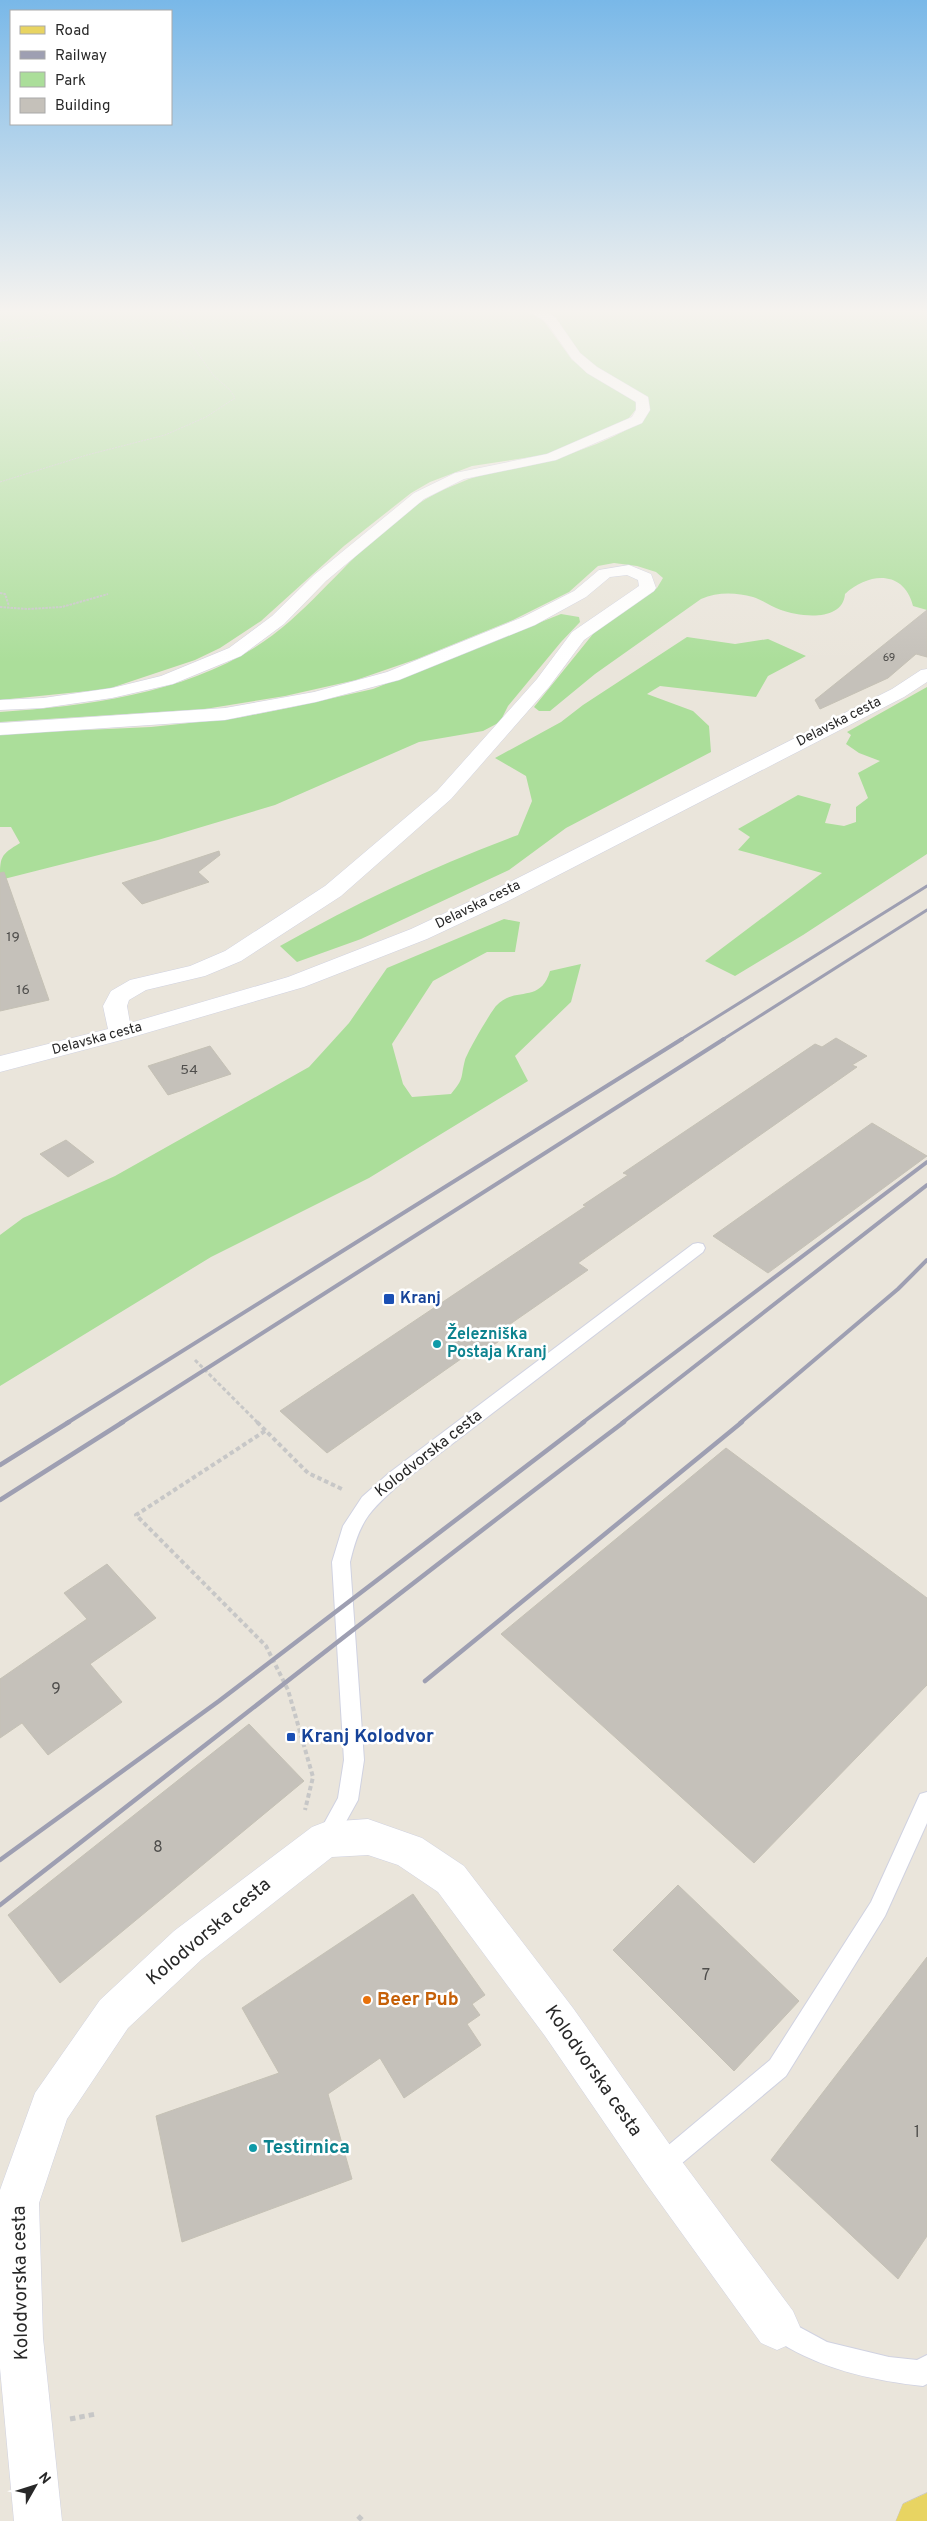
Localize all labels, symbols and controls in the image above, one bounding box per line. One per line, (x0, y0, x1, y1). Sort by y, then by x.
legend (10, 10, 172, 125)
text: Road (55, 22, 90, 41)
text: Railway (55, 47, 107, 66)
text: Park (55, 72, 86, 91)
text: Building (55, 97, 110, 116)
house number: 69 (883, 651, 895, 665)
street label: Delavska cesta (794, 693, 884, 751)
street label: Delavska cesta (433, 877, 523, 933)
house number: 19 (6, 929, 20, 946)
house number: 16 (16, 982, 30, 999)
street label: Delavska cesta (50, 1019, 144, 1059)
house number: 54 (180, 1062, 198, 1079)
place label: Kranj (400, 1289, 441, 1309)
marker: Kranj (382, 1292, 396, 1306)
place label: Železniška Postaja Kranj (447, 1323, 547, 1363)
marker: Železniška Postaja Kranj (431, 1338, 443, 1350)
street label: Kolodvorska cesta (371, 1406, 487, 1502)
house number: 9 (51, 1680, 61, 1700)
place label: Kranj Kolodvor (301, 1725, 434, 1749)
marker: Kranj Kolodvor (285, 1731, 297, 1743)
house number: 8 (153, 1838, 163, 1858)
street label: Kolodvorska cesta (142, 1873, 276, 1991)
house number: 7 (702, 1966, 710, 1986)
place label: Beer Pub (377, 1988, 459, 2012)
marker: Beer Pub (361, 1994, 373, 2006)
street label: Kolodvorska cesta (539, 2001, 647, 2141)
house number: 1 (914, 2123, 920, 2143)
place label: Testirnica (263, 2136, 350, 2160)
marker: Testirnica (247, 2142, 259, 2154)
street label: Kolodvorska cesta (8, 2205, 34, 2361)
north arrow (10, 2461, 60, 2511)
text: N (34, 2470, 54, 2488)

